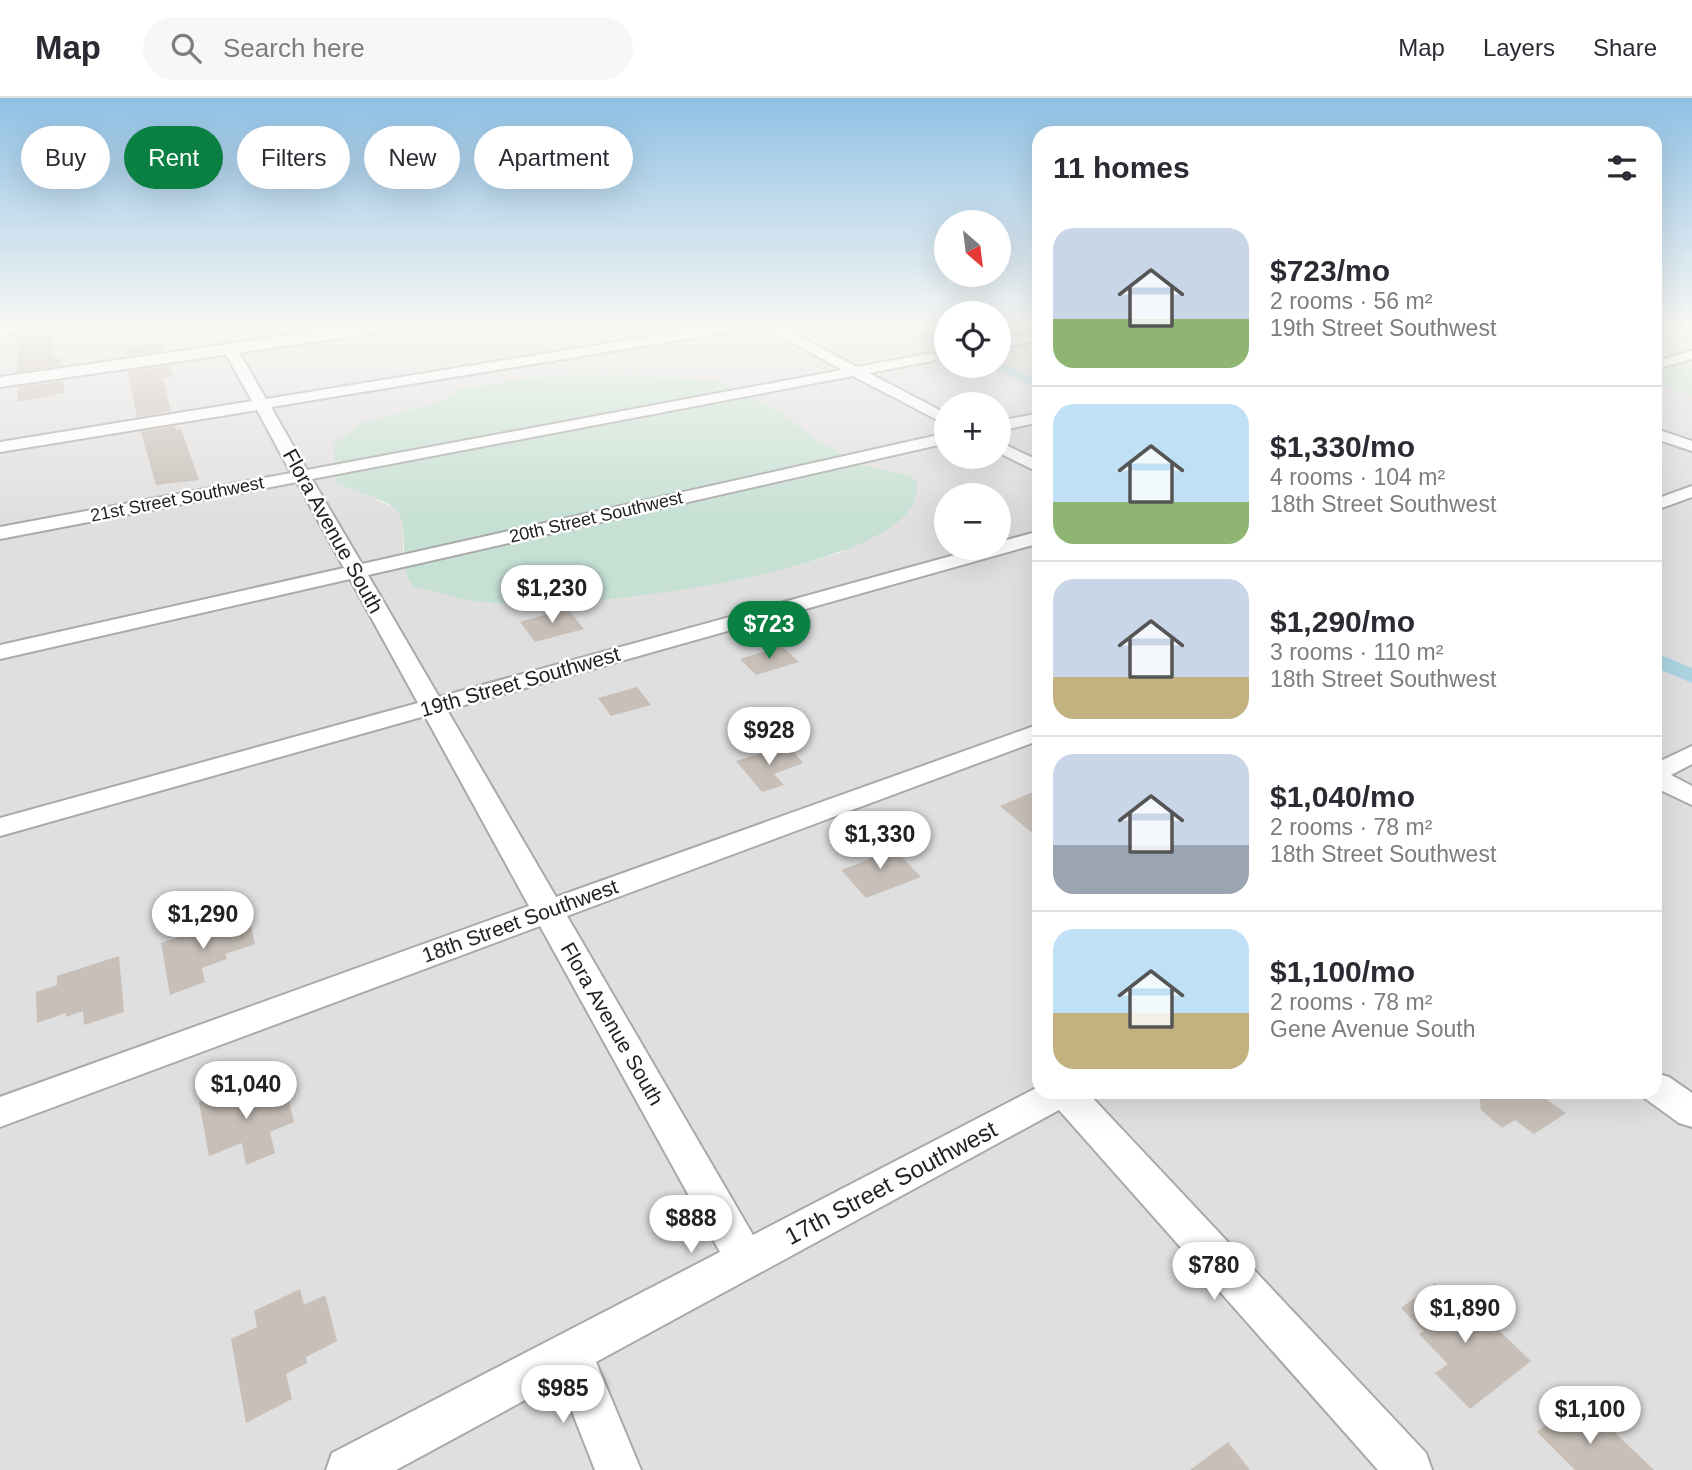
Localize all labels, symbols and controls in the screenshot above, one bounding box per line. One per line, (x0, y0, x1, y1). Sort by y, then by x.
search box (143, 17, 633, 80)
text: Map (35, 29, 101, 66)
icon: search (167, 29, 205, 67)
text: Search here (223, 33, 365, 63)
text: Map (1398, 34, 1445, 61)
text: Layers (1483, 34, 1555, 61)
text: Share (1593, 34, 1657, 61)
chip: Buy (21, 126, 110, 189)
chip: Rent (124, 126, 223, 189)
chip: Filters (237, 126, 350, 189)
chip: New (364, 126, 460, 189)
chip: Apartment (474, 126, 633, 189)
icon: filters (1603, 149, 1641, 187)
text: 11 homes (1053, 151, 1190, 184)
north arrow (934, 210, 1012, 287)
map controls (934, 210, 1011, 560)
text: $723/mo (1270, 254, 1390, 287)
icon: home (1109, 256, 1193, 340)
text: 2 rooms · 56 m² (1270, 288, 1432, 314)
button: locate (934, 301, 1011, 378)
text: 19th Street Southwest (1270, 315, 1496, 341)
button: + (934, 392, 1011, 469)
text: $1,330/mo (1270, 430, 1415, 463)
icon: home (1109, 432, 1193, 516)
street label: Flora Avenue South (279, 445, 388, 617)
text: 4 rooms · 104 m² (1270, 464, 1445, 490)
street label: 21st Street Southwest (89, 472, 265, 526)
button: − (934, 483, 1011, 560)
street label: 20th Street Southwest (507, 487, 685, 547)
text: 18th Street Southwest (1270, 491, 1496, 517)
pin: $1,230 (495, 566, 609, 625)
text: $1,230 (517, 575, 587, 601)
pin: $723 (728, 602, 810, 661)
text: $1,290/mo (1270, 605, 1415, 638)
icon: home (1109, 607, 1193, 691)
text: $723 (743, 611, 795, 637)
text: 3 rooms · 110 m² (1270, 639, 1443, 665)
street label: 19th Street Southwest (417, 642, 622, 721)
text: 18th Street Southwest (1270, 666, 1496, 692)
pin: $928 (728, 708, 810, 767)
text: $928 (743, 717, 795, 743)
text: $1,040/mo (1270, 780, 1415, 813)
icon: home (1109, 782, 1193, 866)
pin: $1,330 (823, 812, 937, 871)
text: 2 rooms · 78 m² (1270, 814, 1432, 840)
text: $1,330 (845, 821, 915, 847)
text: 18th Street Southwest (1270, 841, 1496, 867)
street label: 18th Street Southwest (419, 874, 621, 967)
pin: $1,290 (146, 892, 260, 951)
text: $1,290 (168, 901, 238, 927)
street label: Flora Avenue South (556, 938, 668, 1109)
text: $1,100/mo (1270, 955, 1415, 988)
icon: home (1109, 957, 1193, 1041)
text: 2 rooms · 78 m² (1270, 989, 1432, 1015)
text: Gene Avenue South (1270, 1016, 1475, 1042)
pin: $1,040 (189, 1062, 303, 1121)
text: $1,040 (211, 1071, 281, 1097)
street label: 17th Street Southwest (780, 1115, 1002, 1250)
pin: $888 (650, 1196, 732, 1255)
text: $888 (665, 1205, 717, 1231)
pin: $780 (1173, 1242, 1255, 1302)
text: $780 (1188, 1252, 1240, 1278)
pin: $1,890 (1408, 1286, 1522, 1345)
text: $1,890 (1430, 1295, 1500, 1321)
pin: $985 (522, 1366, 604, 1425)
text: $985 (537, 1375, 589, 1401)
pin: $1,100 (1533, 1386, 1647, 1446)
text: $1,100 (1555, 1396, 1625, 1422)

